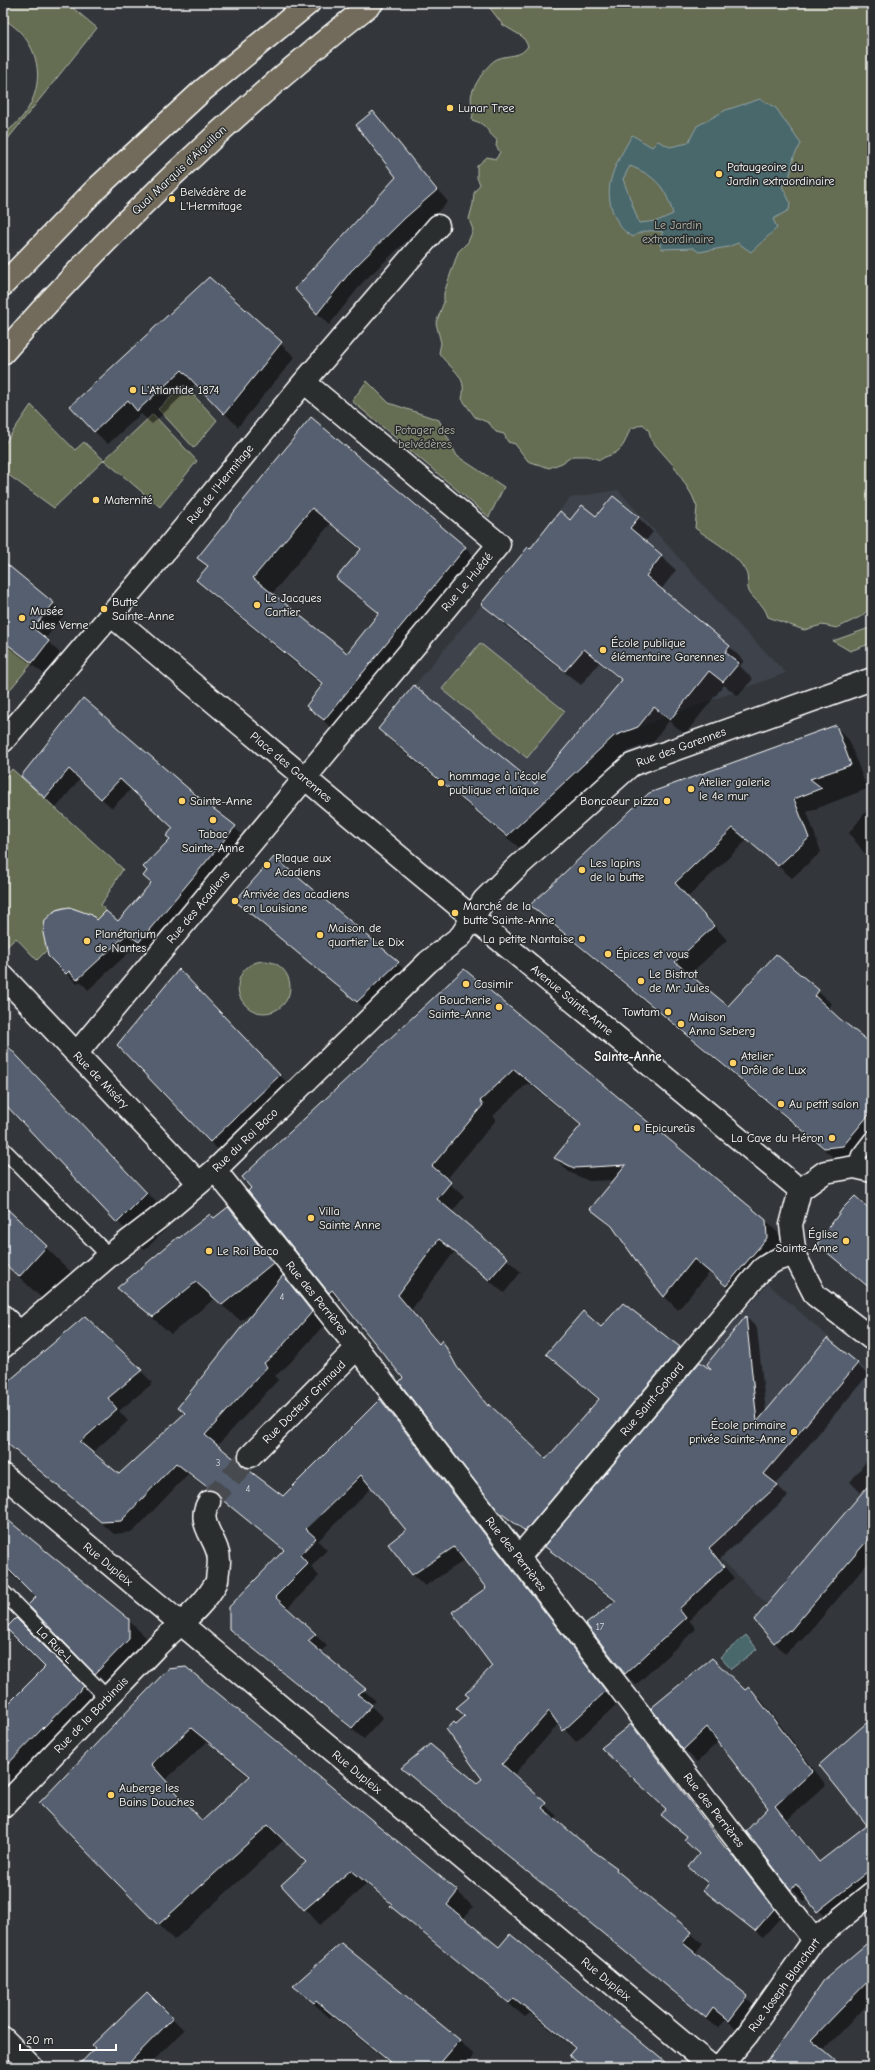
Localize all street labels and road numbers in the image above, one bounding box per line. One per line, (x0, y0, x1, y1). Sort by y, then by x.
street label: Quai Marquis d'Aiguillon (129, 123, 229, 217)
street label: Rue de l'Hermitage (184, 441, 256, 527)
street label: Rue Le Huédé (438, 550, 496, 614)
street label: Rue des Garennes (634, 724, 728, 770)
street label: Place des Garennes (247, 729, 335, 805)
street label: Rue des Acadiens (164, 868, 232, 946)
street label: Avenue Sainte-Anne (528, 962, 616, 1038)
street label: Rue de Miséry (70, 1049, 132, 1112)
street label: Rue du Roi Baco (209, 1105, 281, 1175)
street label: Rue des Perrières (283, 1258, 351, 1338)
street label: Rue Docteur Grimaud (260, 1358, 348, 1446)
street label: Rue Saint-Gohard (617, 1359, 687, 1439)
street label: Rue des Perrières (483, 1514, 549, 1594)
street label: Rue Dupleix (80, 1539, 136, 1589)
street label: La Rue-L (34, 1624, 76, 1666)
street label: Rue de la Barbinais (51, 1674, 131, 1756)
street label: Rue Dupleix (329, 1747, 385, 1797)
street label: Rue des Perrières (681, 1770, 747, 1850)
street label: Rue Joseph Blanchart (745, 1935, 823, 2035)
street label: Rue Dupleix (578, 1954, 634, 2004)

